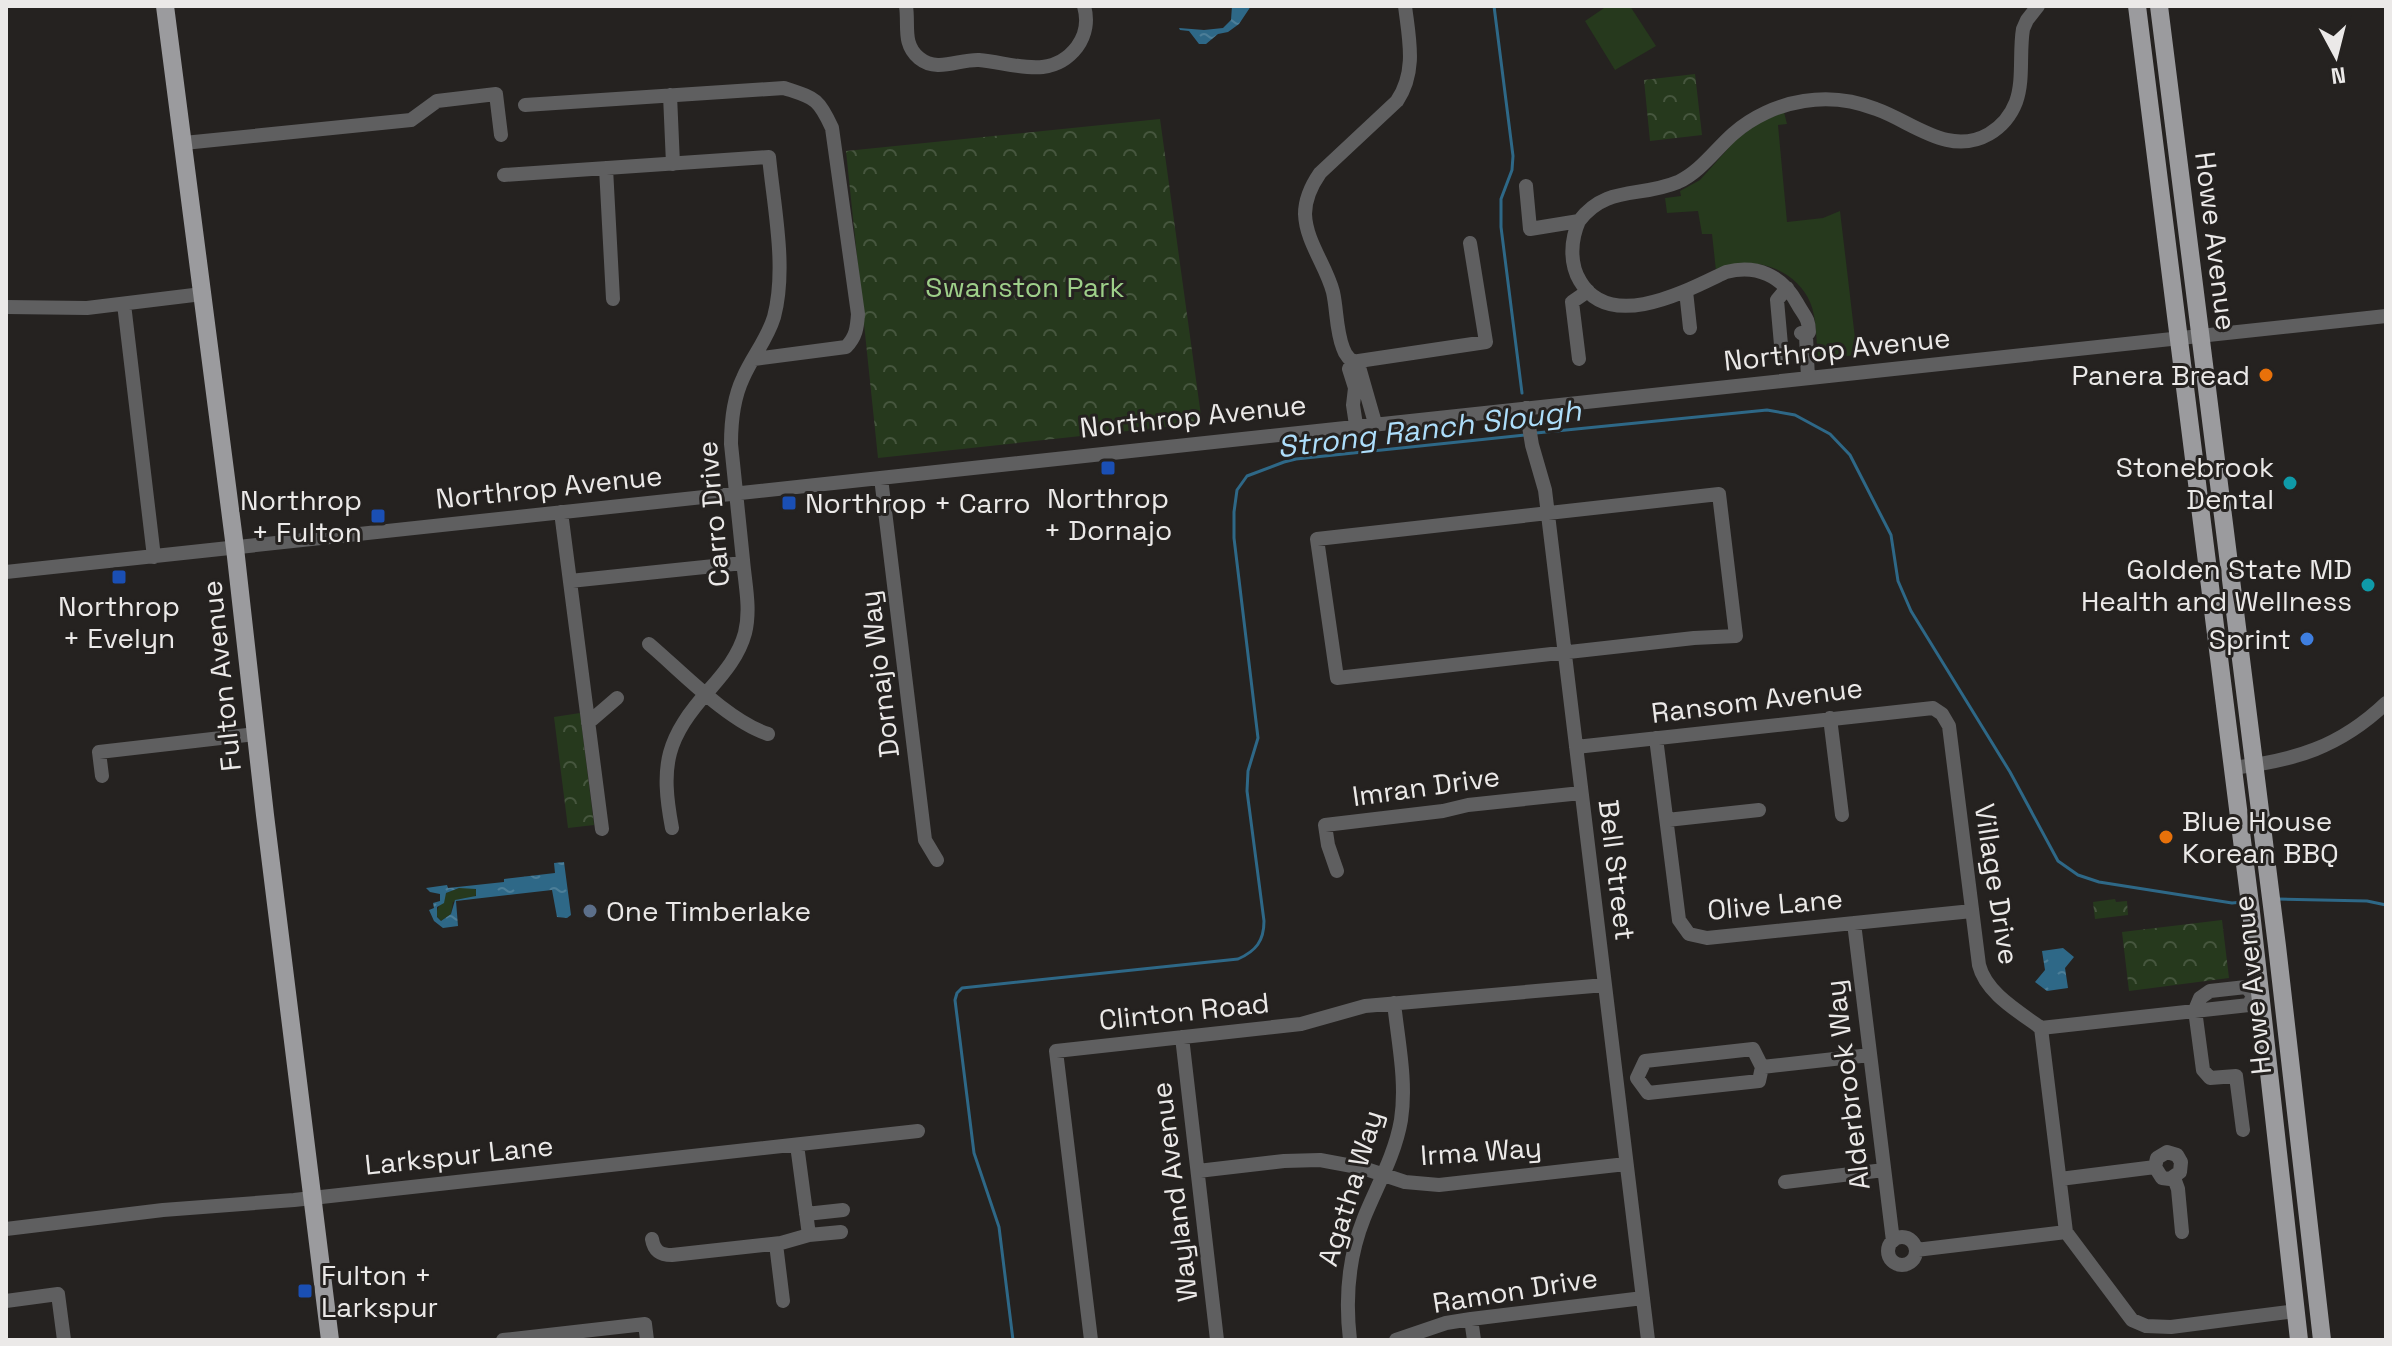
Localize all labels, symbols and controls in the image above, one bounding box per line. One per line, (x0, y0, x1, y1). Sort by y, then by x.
north arrow (2296, 16, 2376, 96)
text: N (2329, 61, 2347, 91)
street label: Howe Avenue (2187, 150, 2245, 332)
park label: Swanston Park (925, 269, 1125, 305)
street label: Northrop Avenue (1722, 319, 1952, 379)
place label: Panera Bread (2071, 357, 2250, 393)
marker: Panera Bread (2257, 366, 2275, 384)
street label: Northrop Avenue (1078, 386, 1308, 446)
water label: Strong Ranch Slough (1275, 390, 1584, 466)
street label: Carro Drive (689, 440, 737, 588)
place label: Stonebrook Dental (2116, 449, 2274, 517)
street label: Northrop Avenue (434, 457, 664, 517)
marker: Northrop + Dornajo (1099, 459, 1117, 477)
marker: Stonebrook Dental (2281, 474, 2299, 492)
place label: Northrop + Dornajo (1044, 480, 1172, 548)
place label: Northrop + Fulton (240, 482, 362, 550)
place label: Northrop + Carro (805, 485, 1031, 521)
marker: Northrop + Carro (780, 494, 798, 512)
marker: Northrop + Fulton (369, 507, 387, 525)
place label: Golden State MD Health and Wellness (2081, 551, 2352, 619)
marker: Northrop + Evelyn (110, 568, 128, 586)
marker: Golden State MD Health and Wellness (2359, 576, 2377, 594)
street label: Fulton Avenue (193, 579, 249, 773)
place label: Northrop + Evelyn (58, 588, 180, 656)
street label: Dornajo Way (851, 588, 907, 760)
place label: Sprint (2209, 621, 2291, 657)
marker: Sprint (2298, 630, 2316, 648)
street label: Ransom Avenue (1649, 669, 1865, 731)
street label: Imran Drive (1350, 758, 1502, 814)
street label: Bell Street (1591, 798, 1643, 942)
street label: Village Drive (1967, 801, 2027, 967)
place label: Blue House Korean BBQ (2182, 803, 2339, 871)
marker: Blue House Korean BBQ (2157, 828, 2175, 846)
street label: Olive Lane (1706, 880, 1844, 928)
place label: One Timberlake (606, 893, 811, 929)
street label: Howe Avenue (2225, 894, 2279, 1076)
marker: One Timberlake (581, 902, 599, 920)
street label: Alderbrook Way (1816, 978, 1878, 1192)
street label: Clinton Road (1097, 984, 1271, 1038)
street label: Wayland Avenue (1143, 1080, 1205, 1304)
street label: Agatha Way (1309, 1106, 1391, 1270)
street label: Larkspur Lane (363, 1127, 555, 1183)
street label: Irma Way (1419, 1129, 1543, 1173)
place label: Fulton + Larkspur (321, 1257, 438, 1325)
street label: Ramon Drive (1430, 1259, 1600, 1321)
marker: Fulton + Larkspur (296, 1282, 314, 1300)

